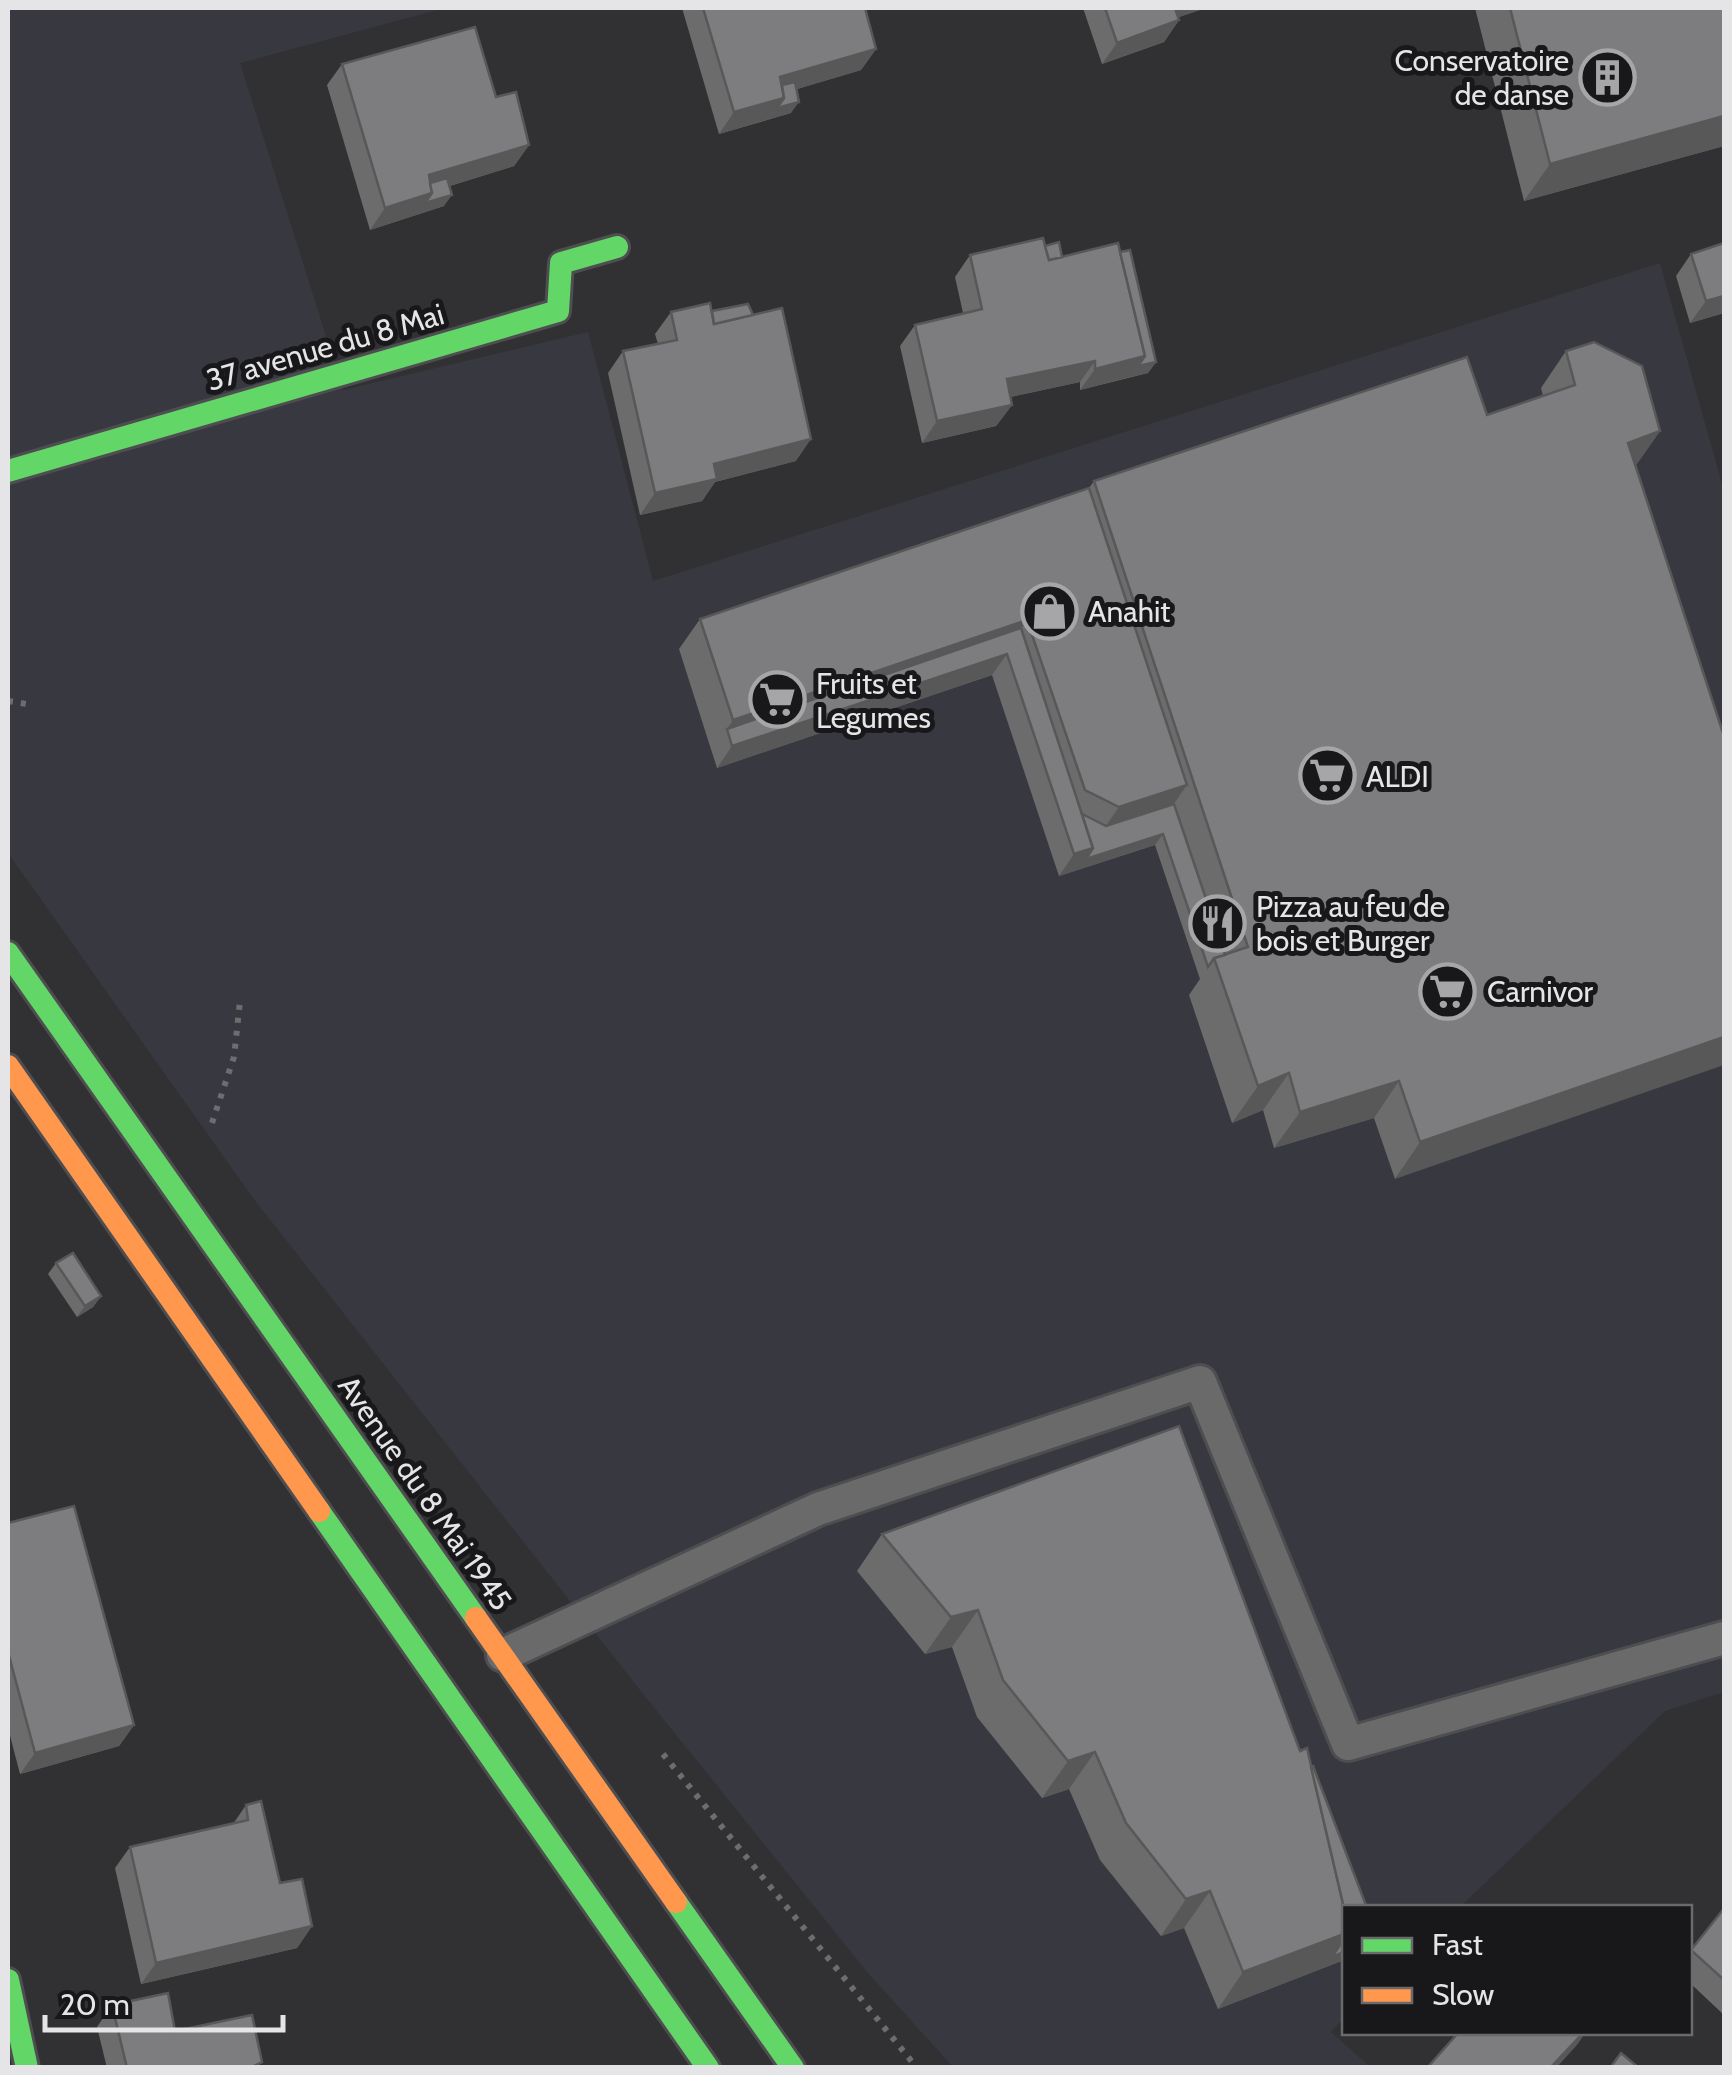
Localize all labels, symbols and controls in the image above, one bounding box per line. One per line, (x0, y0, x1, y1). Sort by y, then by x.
place label: Conservatoire de danse (1394, 42, 1569, 113)
building icon: Conservatoire de danse (1578, 47, 1638, 107)
street label: 37 avenue du 8 Mai (202, 295, 448, 399)
shop icon: Anahit (1019, 581, 1079, 641)
place label: Anahit (1088, 593, 1170, 630)
place label: Fruits et Legumes (816, 665, 931, 736)
supermarket icon: Fruits et Legumes (747, 670, 807, 730)
supermarket icon: ALDI (1297, 746, 1357, 806)
place label: ALDI (1366, 758, 1429, 795)
place label: Pizza au feu de bois et Burger (1256, 888, 1445, 959)
restaurant icon: Pizza au feu de bois et Burger (1187, 893, 1247, 953)
supermarket icon: Carnivor (1418, 961, 1478, 1021)
place label: Carnivor (1487, 973, 1593, 1010)
street label: Avenue du 8 Mai 1945 (330, 1369, 520, 1617)
legend (1342, 1905, 1692, 2035)
text: Fast (1432, 1926, 1483, 1963)
scale bar (45, 1970, 282, 2032)
text: Slow (1432, 1976, 1495, 2013)
text: 20 m (60, 1986, 130, 2023)

